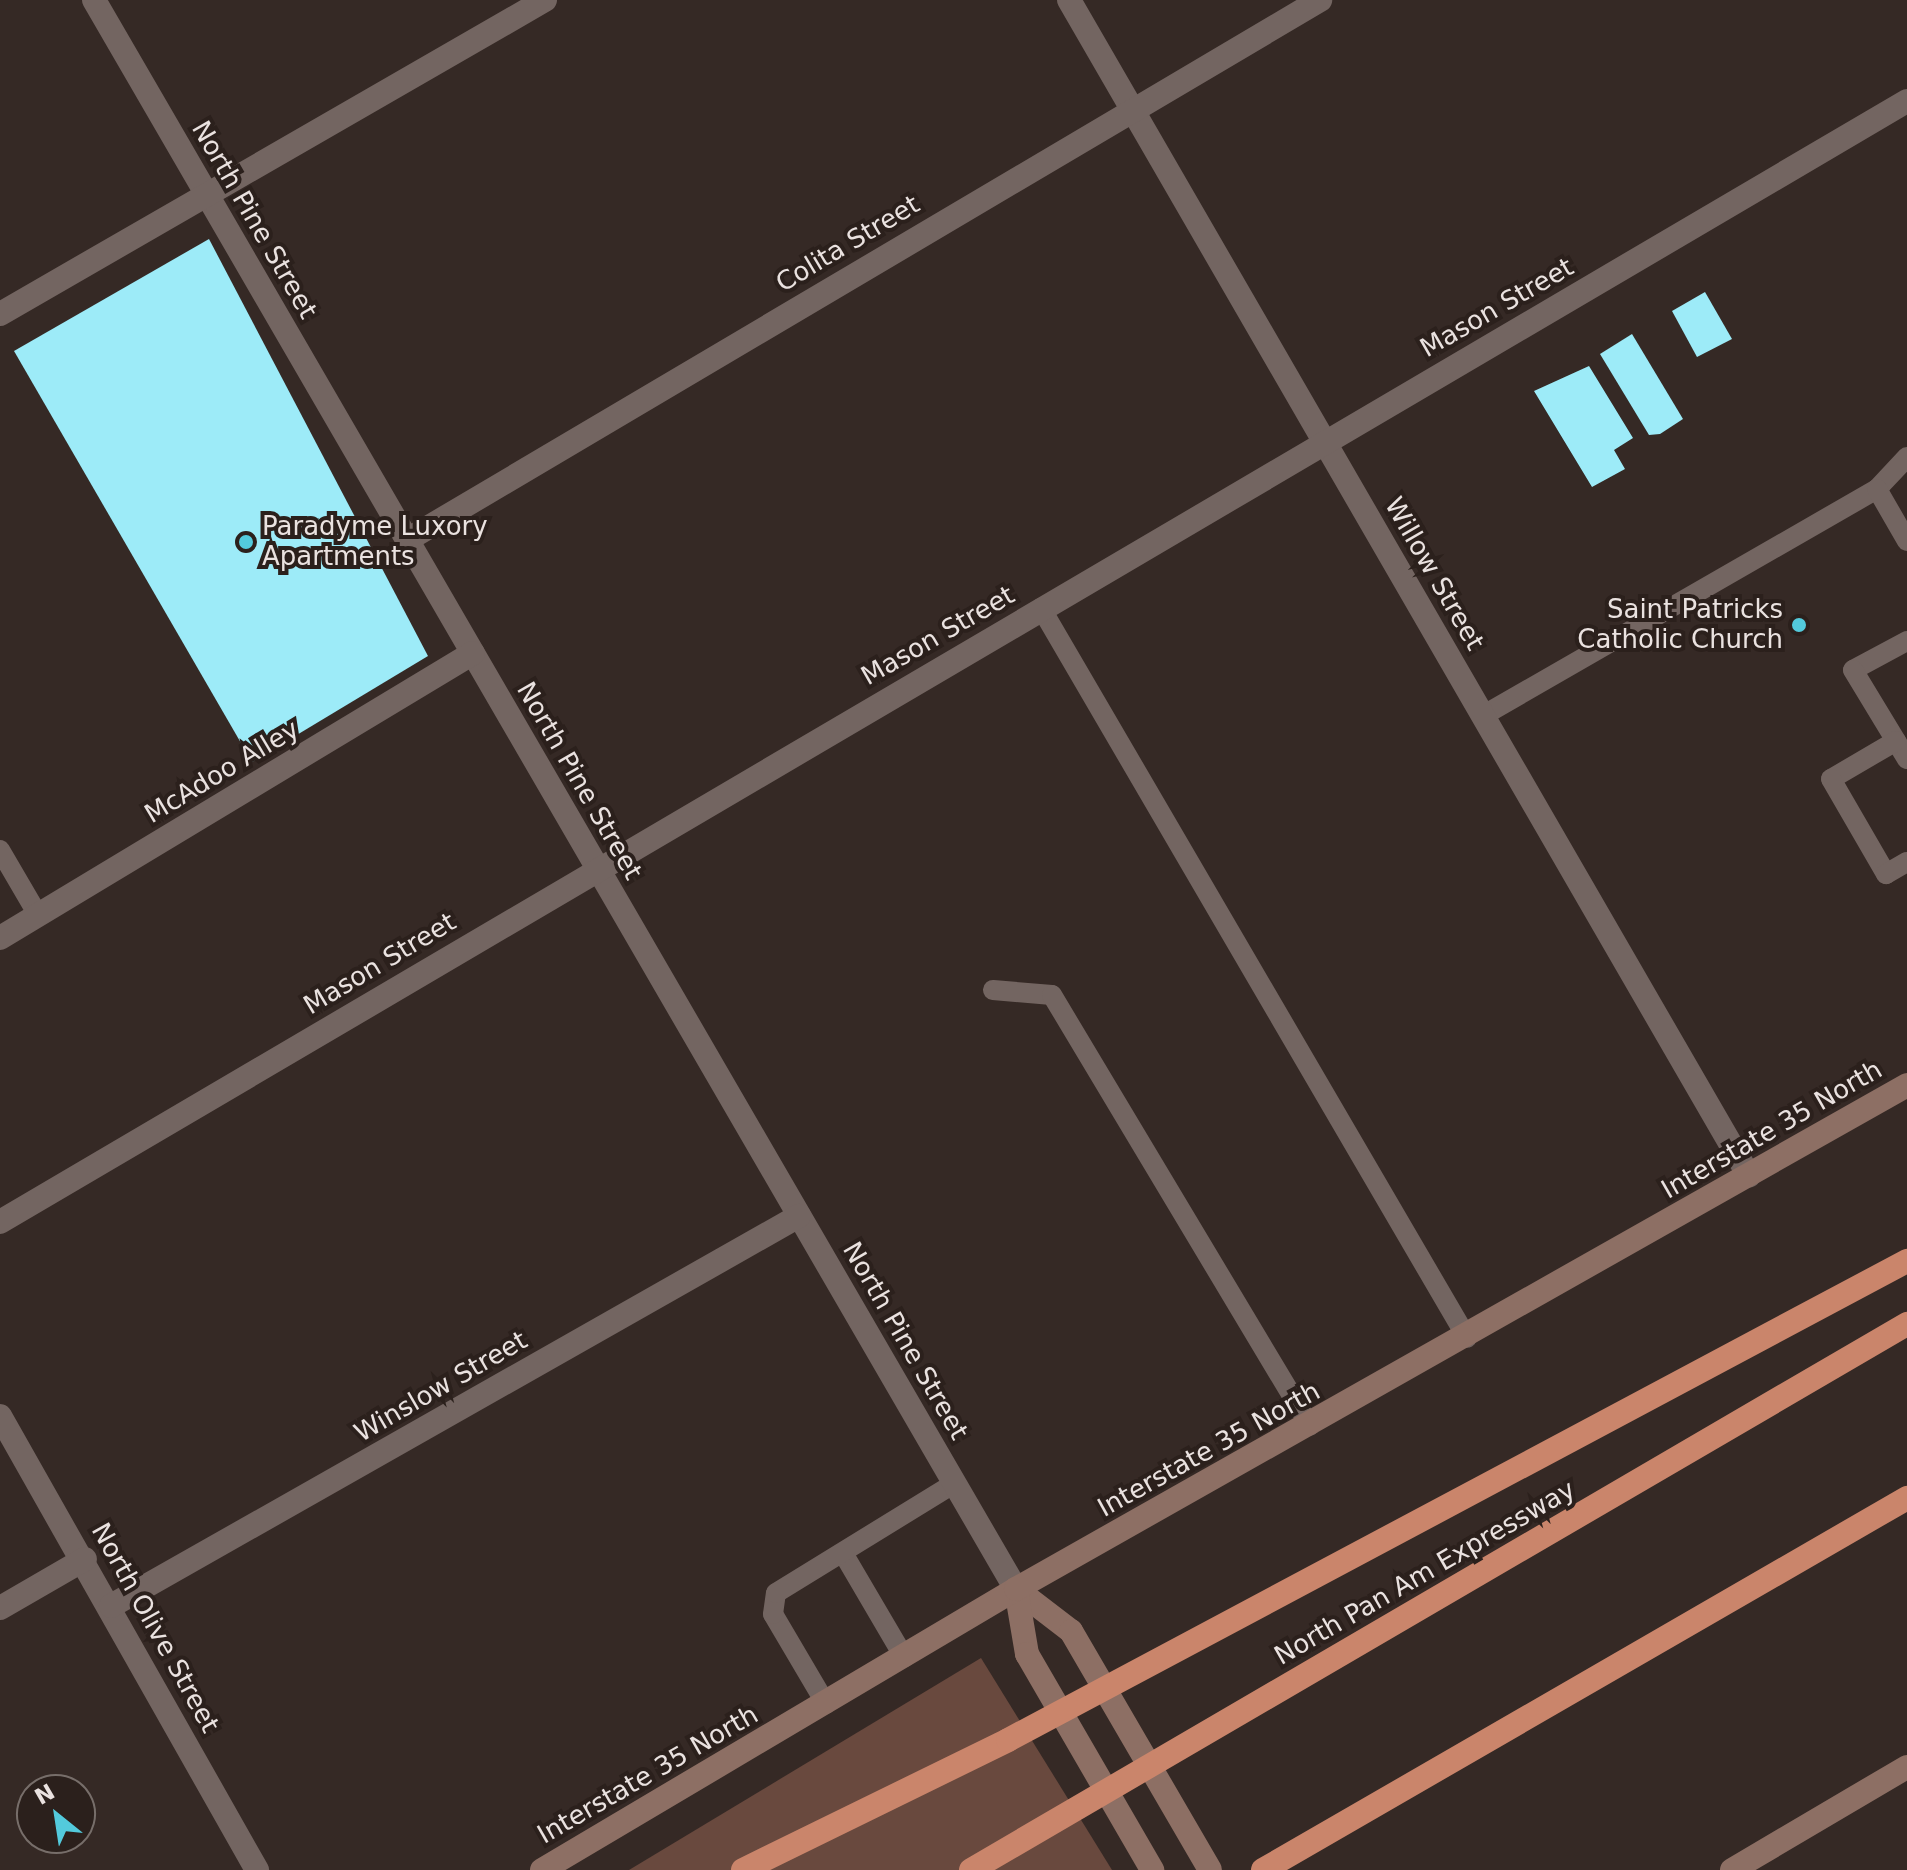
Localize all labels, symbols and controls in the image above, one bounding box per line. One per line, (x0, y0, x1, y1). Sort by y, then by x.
street label: North Pine Street (185, 116, 323, 324)
street label: Colita Street (771, 189, 925, 299)
street label: Mason Street (1415, 252, 1579, 364)
street label: Willow Street (1378, 492, 1490, 656)
place label: Paradyme Luxory Apartments (262, 511, 488, 572)
marker: Paradyme Luxory Apartments (237, 533, 255, 551)
street label: Mason Street (856, 580, 1020, 692)
place label: Saint Patricks Catholic Church (1577, 594, 1783, 656)
marker: Saint Patricks Catholic Church (1790, 616, 1808, 634)
street label: North Pine Street (510, 677, 648, 885)
street label: McAdoo Alley (139, 714, 305, 830)
street label: Mason Street (298, 906, 462, 1022)
street label: Interstate 35 North (1656, 1054, 1888, 1206)
street label: North Pine Street (836, 1237, 974, 1445)
street label: Winslow Street (349, 1325, 533, 1449)
street label: Interstate 35 North (1092, 1376, 1326, 1524)
street label: North Pan Am Expressway (1269, 1474, 1581, 1672)
street label: North Olive Street (85, 1518, 225, 1738)
street label: Interstate 35 North (532, 1699, 764, 1851)
north arrow (16, 1774, 96, 1854)
text: N (31, 1779, 59, 1810)

